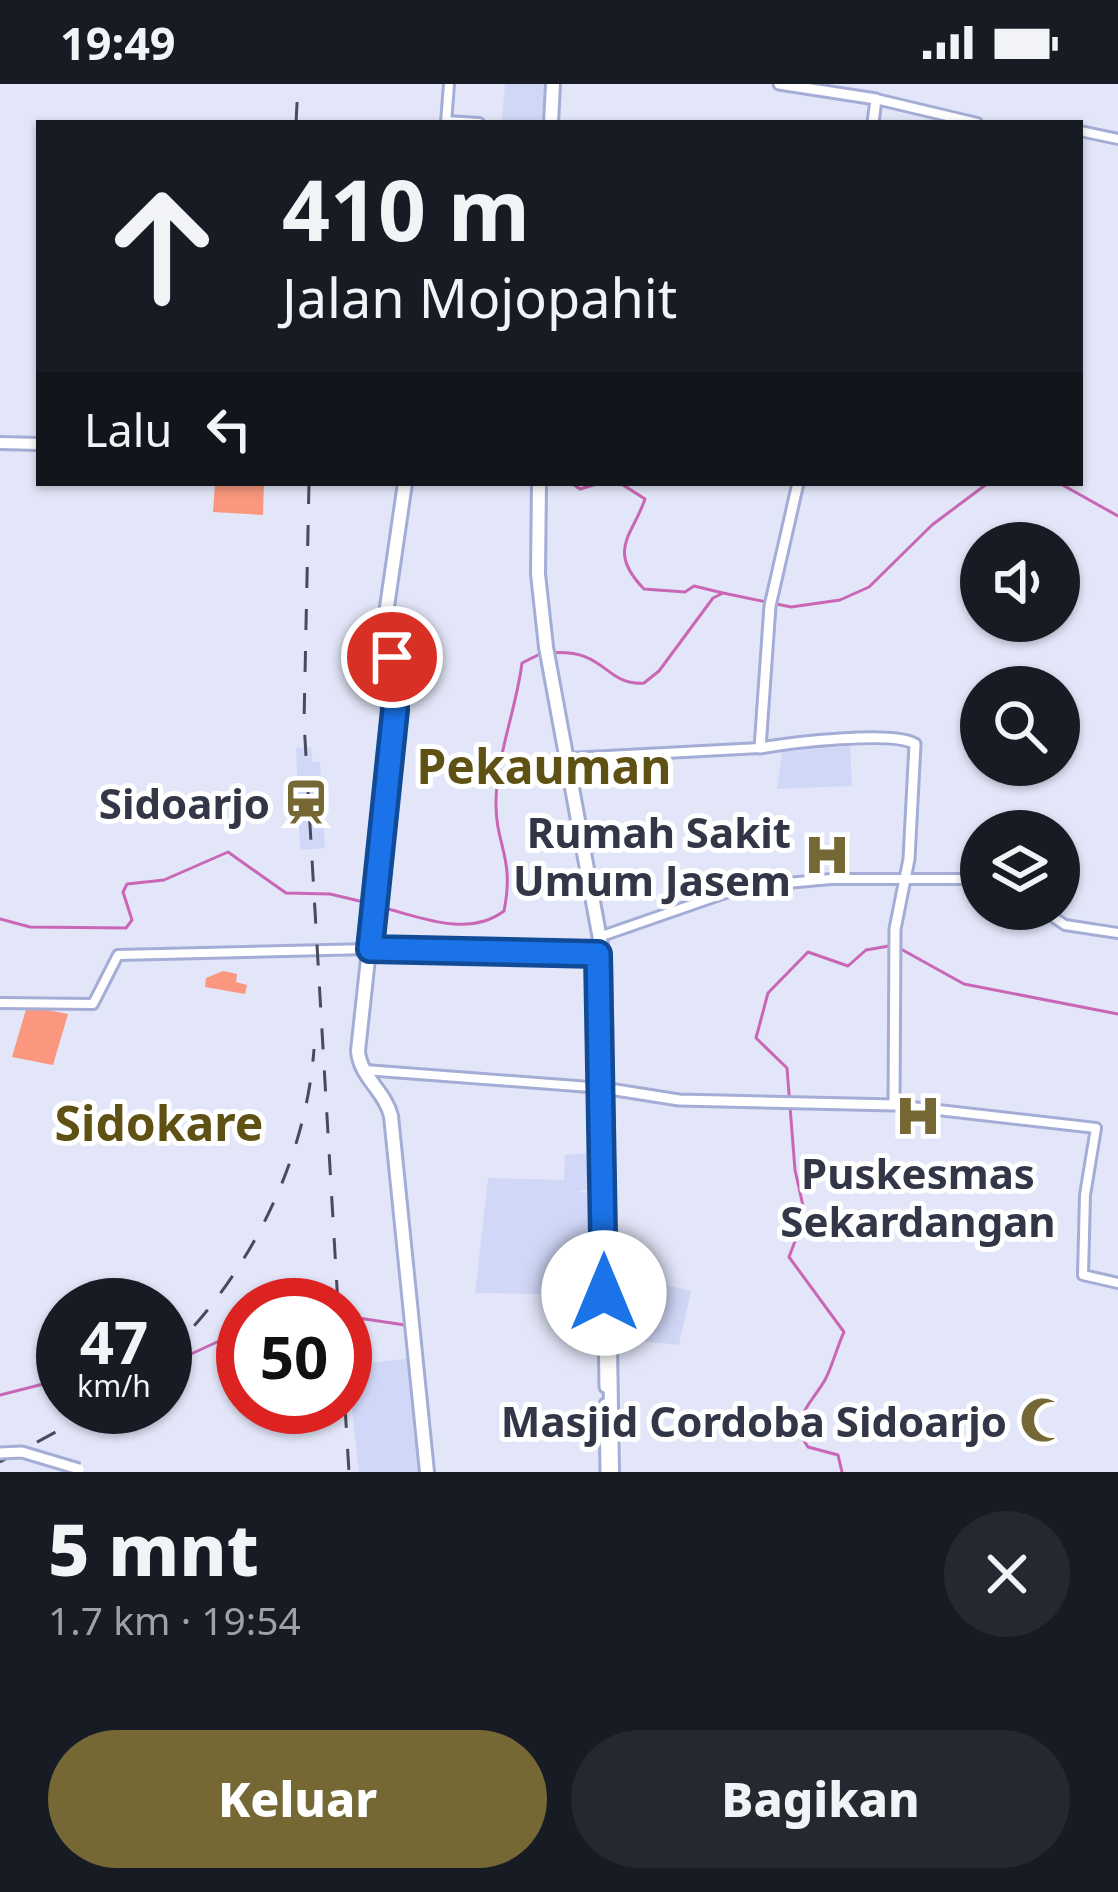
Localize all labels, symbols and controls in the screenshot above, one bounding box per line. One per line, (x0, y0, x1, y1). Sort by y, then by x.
text: 19:49 (60, 12, 176, 73)
text: 410 m (282, 151, 530, 266)
icon: ahead (84, 168, 240, 324)
text: Jalan Mojopahit (282, 260, 677, 334)
icon: left (196, 396, 262, 462)
text: Lalu (84, 399, 172, 460)
map controls (960, 522, 1080, 930)
button: sound (960, 522, 1080, 642)
pin (341, 606, 443, 708)
icon: arrive (359, 624, 425, 690)
button: search (960, 666, 1080, 786)
district label: Pekauman (417, 733, 671, 798)
place label: Sidoarjo (99, 774, 270, 831)
station icon: Sidoarjo (281, 777, 331, 827)
place label: Rumah Sakit Umum Jasem (513, 803, 791, 908)
button: layers (960, 810, 1080, 930)
hospital icon: Rumah Sakit Umum Jasem (802, 830, 852, 880)
district label: Sidokare (55, 1090, 263, 1155)
hospital icon: Puskesmas Sekardangan (893, 1091, 943, 1141)
place label: Puskesmas Sekardangan (780, 1144, 1056, 1249)
position arrow (541, 1230, 667, 1356)
speed limit sign: 50 (216, 1278, 372, 1434)
text: 47 (80, 1300, 148, 1382)
text: km/h (77, 1365, 151, 1406)
place label: Masjid Cordoba Sidoarjo (501, 1392, 1007, 1449)
mosque icon: Masjid Cordoba Sidoarjo (1018, 1395, 1068, 1445)
text: 5 mnt (48, 1499, 259, 1597)
button: close (944, 1511, 1070, 1637)
text: 1.7 km · 19:54 (48, 1593, 301, 1646)
button: Keluar (48, 1730, 547, 1868)
button: Bagikan (571, 1730, 1070, 1868)

